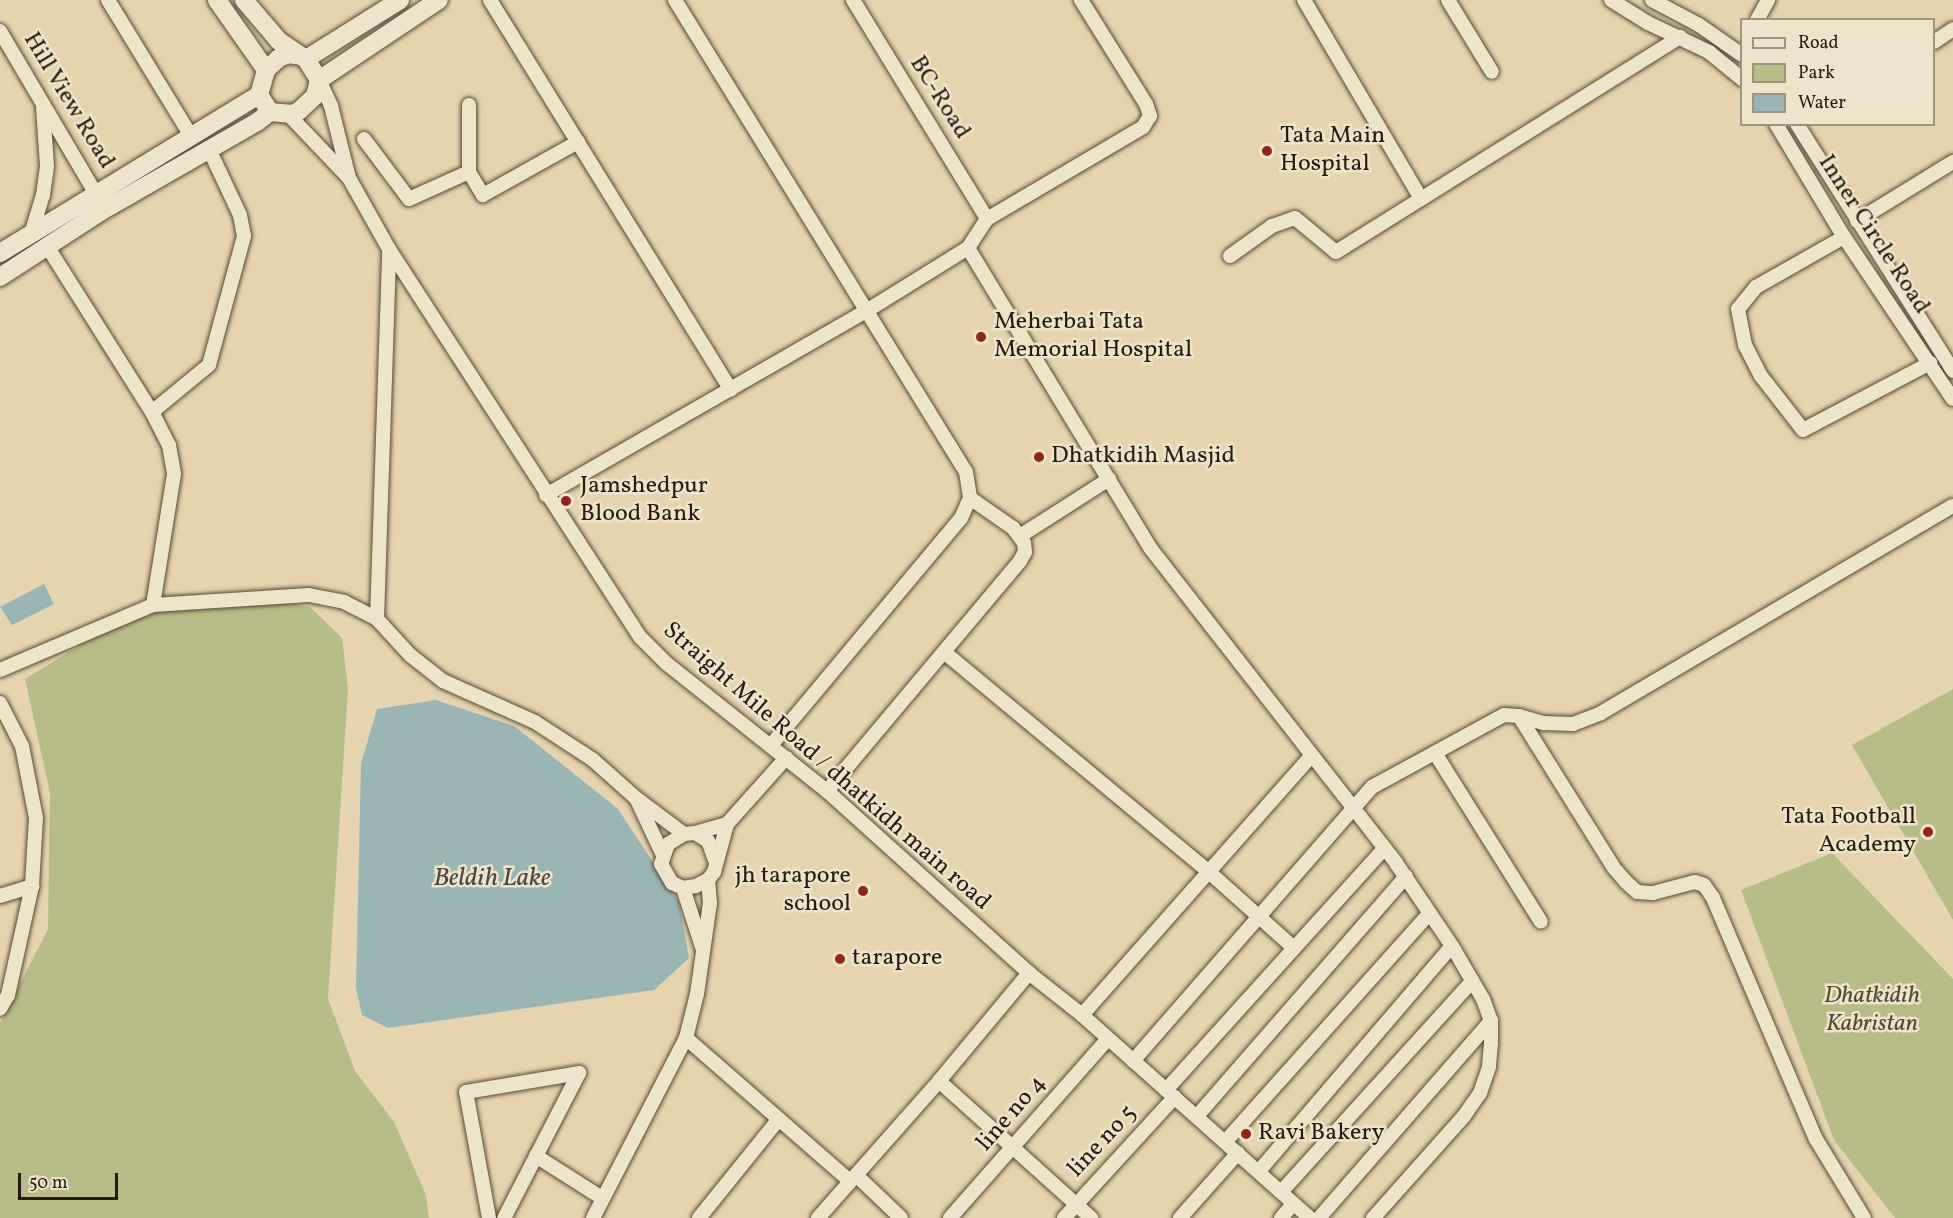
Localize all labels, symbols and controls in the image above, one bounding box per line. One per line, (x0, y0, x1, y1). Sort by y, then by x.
legend (1740, 18, 1935, 126)
street label: Hill View Road (16, 27, 120, 175)
text: Road (1798, 31, 1839, 56)
street label: BC-Road (902, 51, 976, 145)
text: Park (1798, 61, 1835, 86)
text: Water (1798, 91, 1846, 116)
place label: Tata Main Hospital (1280, 123, 1385, 179)
marker: Tata Main Hospital (1258, 142, 1276, 160)
street label: Inner Circle Road (1811, 150, 1935, 320)
place label: Meherbai Tata Memorial Hospital (994, 309, 1192, 365)
marker: Meherbai Tata Memorial Hospital (972, 328, 990, 346)
place label: Dhatkidih Masjid (1051, 443, 1235, 471)
marker: Dhatkidih Masjid (1032, 450, 1046, 464)
place label: Jamshedpur Blood Bank (580, 473, 708, 529)
marker: Jamshedpur Blood Bank (557, 492, 575, 510)
street label: Straight Mile Road / dhatkidh main road (656, 617, 996, 917)
place label: Tata Football Academy (1781, 804, 1916, 860)
marker: Tata Football Academy (1921, 825, 1935, 839)
water label: Beldih Lake (433, 863, 551, 895)
place label: jh tarapore school (735, 863, 851, 919)
marker: jh tarapore school (856, 884, 870, 898)
place label: tarapore (852, 945, 942, 973)
marker: tarapore (833, 952, 847, 966)
park label: Dhatkidih Kabristan (1824, 983, 1920, 1039)
street label: line no 4 (971, 1070, 1053, 1158)
street label: line no 5 (1062, 1100, 1144, 1184)
place label: Ravi Bakery (1258, 1120, 1384, 1148)
marker: Ravi Bakery (1239, 1127, 1253, 1141)
scale bar (21, 1161, 122, 1199)
text: 50 m (29, 1171, 68, 1196)

